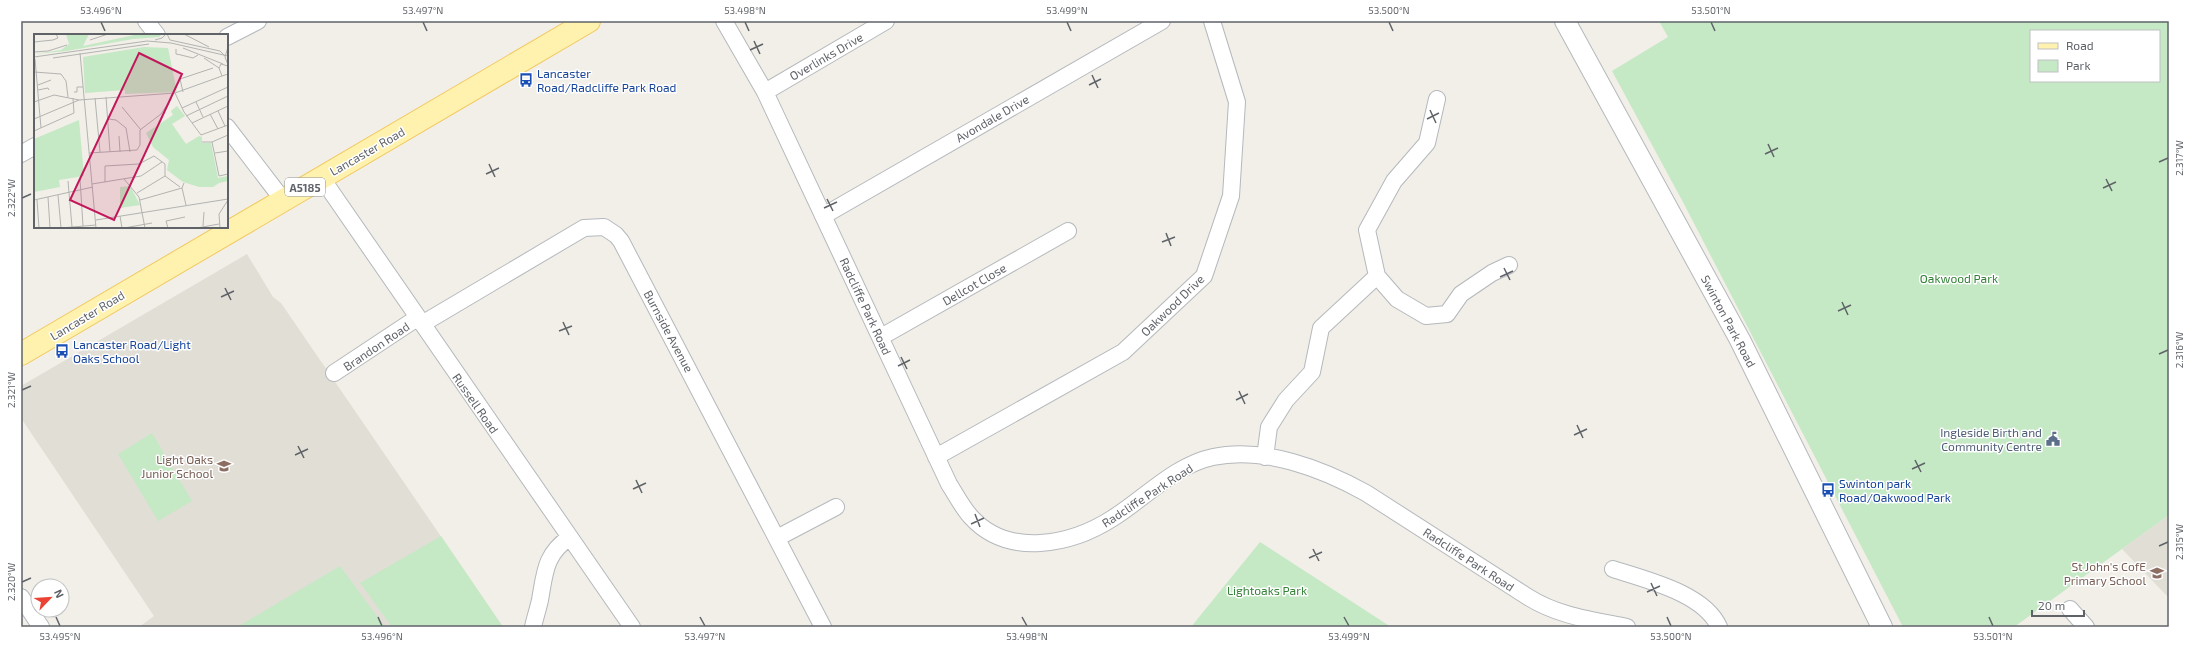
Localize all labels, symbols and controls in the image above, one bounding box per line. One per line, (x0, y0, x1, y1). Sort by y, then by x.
text: 53.496°N (80, 4, 122, 16)
text: 53.497°N (403, 4, 443, 16)
text: 53.498°N (724, 4, 766, 16)
text: 53.499°N (1046, 4, 1088, 16)
text: 53.500°N (1368, 4, 1410, 16)
text: 53.501°N (1691, 4, 1731, 16)
street label: Overlinks Drive (787, 29, 865, 83)
legend (2030, 30, 2160, 82)
inset map (34, 34, 228, 228)
text: Road (2066, 38, 2094, 52)
text: Park (2066, 58, 2091, 72)
place label: Lancaster Road/Radcliffe Park Road (537, 66, 676, 94)
bus stop icon: Lancaster Road/Radcliffe Park Road (518, 72, 534, 88)
street label: Avondale Drive (953, 91, 1031, 145)
street label: Lancaster Road (327, 124, 407, 178)
text: 2.317°W (2173, 140, 2185, 176)
road number: A5185 (285, 178, 325, 196)
text: 2.322°W (5, 179, 17, 217)
street label: Radcliffe Park Road (837, 255, 895, 357)
street label: Dellcot Close (940, 260, 1008, 308)
street label: Oakwood Drive (1138, 271, 1206, 339)
park label: Oakwood Park (1920, 271, 1998, 285)
street label: Swinton Park Road (1699, 273, 1759, 369)
street label: Lancaster Road (47, 287, 127, 343)
street label: Burnside Avenue (641, 288, 697, 374)
street label: Brandon Road (340, 319, 412, 373)
text: 2.316°W (2173, 331, 2185, 368)
place label: Lancaster Road/Light Oaks School (73, 337, 191, 365)
bus stop icon: Lancaster Road/Light Oaks School (54, 343, 70, 359)
street label: Russell Road (450, 370, 502, 436)
text: 2.321°W (5, 371, 17, 408)
place label: Ingleside Birth and Community Centre (1940, 425, 2042, 453)
public building icon: Ingleside Birth and Community Centre (2045, 431, 2061, 447)
place label: Light Oaks Junior School (141, 452, 213, 480)
school or university icon: Light Oaks Junior School (216, 458, 232, 474)
street label: Radcliffe Park Road (1099, 460, 1195, 530)
place label: Swinton park Road/Oakwood Park (1839, 476, 1951, 504)
bus stop icon: Swinton park Road/Oakwood Park (1820, 482, 1836, 498)
street label: Radcliffe Park Road (1421, 524, 1517, 594)
text: 2.315°W (2173, 524, 2185, 560)
place label: St John's CofE Primary School (2064, 559, 2146, 587)
text: 2.320°W (5, 562, 17, 601)
school or university icon: St John's CofE Primary School (2149, 565, 2165, 581)
north arrow (30, 578, 70, 618)
park label: Lightoaks Park (1227, 583, 1307, 597)
text: N (52, 587, 67, 600)
scale bar (2032, 592, 2084, 618)
text: 20 m (2038, 598, 2065, 612)
text: 53.495°N (39, 630, 81, 642)
text: 53.496°N (361, 630, 403, 642)
text: 53.497°N (685, 630, 725, 642)
text: 53.498°N (1006, 630, 1048, 642)
text: 53.499°N (1328, 630, 1370, 642)
text: 53.500°N (1650, 630, 1692, 642)
text: 53.501°N (1973, 630, 2013, 642)

